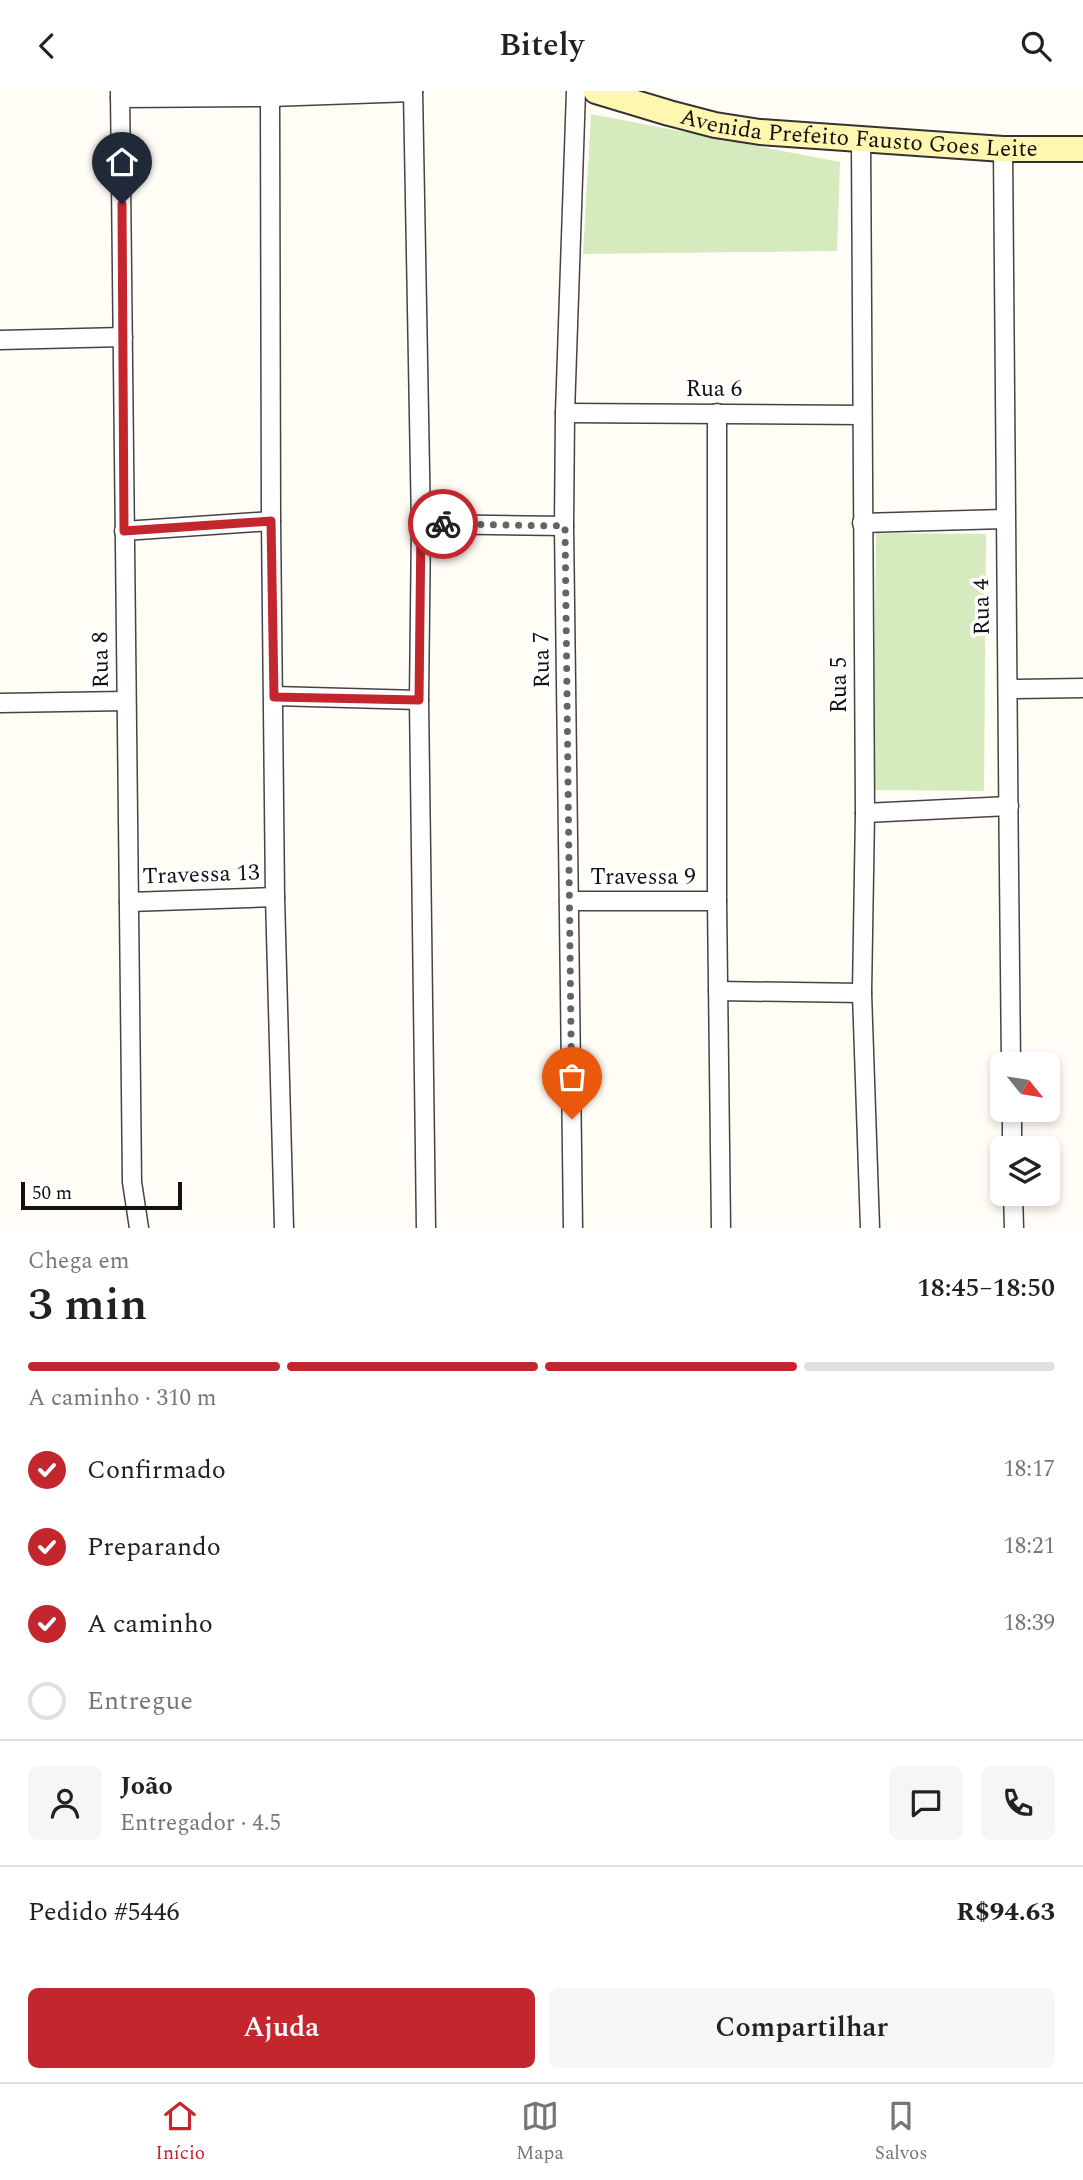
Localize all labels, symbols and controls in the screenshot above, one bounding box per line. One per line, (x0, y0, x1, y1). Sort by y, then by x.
text: Bitely (499, 21, 584, 70)
icon: back (28, 27, 66, 65)
icon: search (1017, 27, 1055, 65)
street label: Avenida Prefeito Fausto Goes Leite (676, 99, 1038, 167)
pin (92, 132, 152, 204)
icon: home (103, 143, 141, 181)
street label: Rua 6 (686, 372, 742, 407)
courier (408, 489, 478, 559)
icon: bike (424, 505, 462, 543)
street label: Rua 4 (964, 578, 1000, 636)
street label: Rua 8 (83, 631, 119, 689)
street label: Rua 7 (524, 631, 560, 689)
street label: Rua 5 (822, 657, 857, 713)
street label: Travessa 13 (142, 855, 260, 895)
street label: Travessa 9 (590, 860, 696, 895)
pin (542, 1047, 602, 1119)
north arrow (990, 1052, 1060, 1122)
map controls (990, 1052, 1060, 1206)
icon: bag (553, 1058, 591, 1096)
button: layers (990, 1136, 1060, 1206)
scale bar (21, 1179, 182, 1211)
text: 50 m (32, 1179, 72, 1208)
text: Chega em (28, 1244, 129, 1279)
text: 18:45–18:50 (917, 1268, 1055, 1308)
text: 3 min (28, 1270, 147, 1340)
text: A caminho · 310 m (28, 1381, 217, 1416)
text: Confirmado (87, 1450, 226, 1490)
icon: check (28, 1451, 66, 1489)
text: 18:17 (1003, 1452, 1055, 1487)
text: Preparando (87, 1527, 221, 1567)
icon: check (28, 1528, 66, 1566)
text: 18:21 (1003, 1529, 1055, 1564)
text: A caminho (87, 1604, 213, 1644)
icon: check (28, 1605, 66, 1643)
text: 18:39 (1003, 1606, 1055, 1641)
text: Entregue (87, 1681, 193, 1721)
button: person (28, 1766, 102, 1840)
text: João (120, 1766, 173, 1806)
button: chat (889, 1766, 963, 1840)
button: phone (981, 1766, 1055, 1840)
text: Entregador · 4.5 (120, 1806, 281, 1841)
text: Pedido #5446 (28, 1892, 179, 1932)
text: R$94.63 (956, 1892, 1055, 1932)
button: Ajuda (28, 1988, 535, 2068)
button: Compartilhar (549, 1988, 1055, 2068)
tab: Início (155, 2097, 205, 2168)
tab: Mapa (516, 2097, 564, 2168)
tab: Salvos (875, 2097, 928, 2168)

